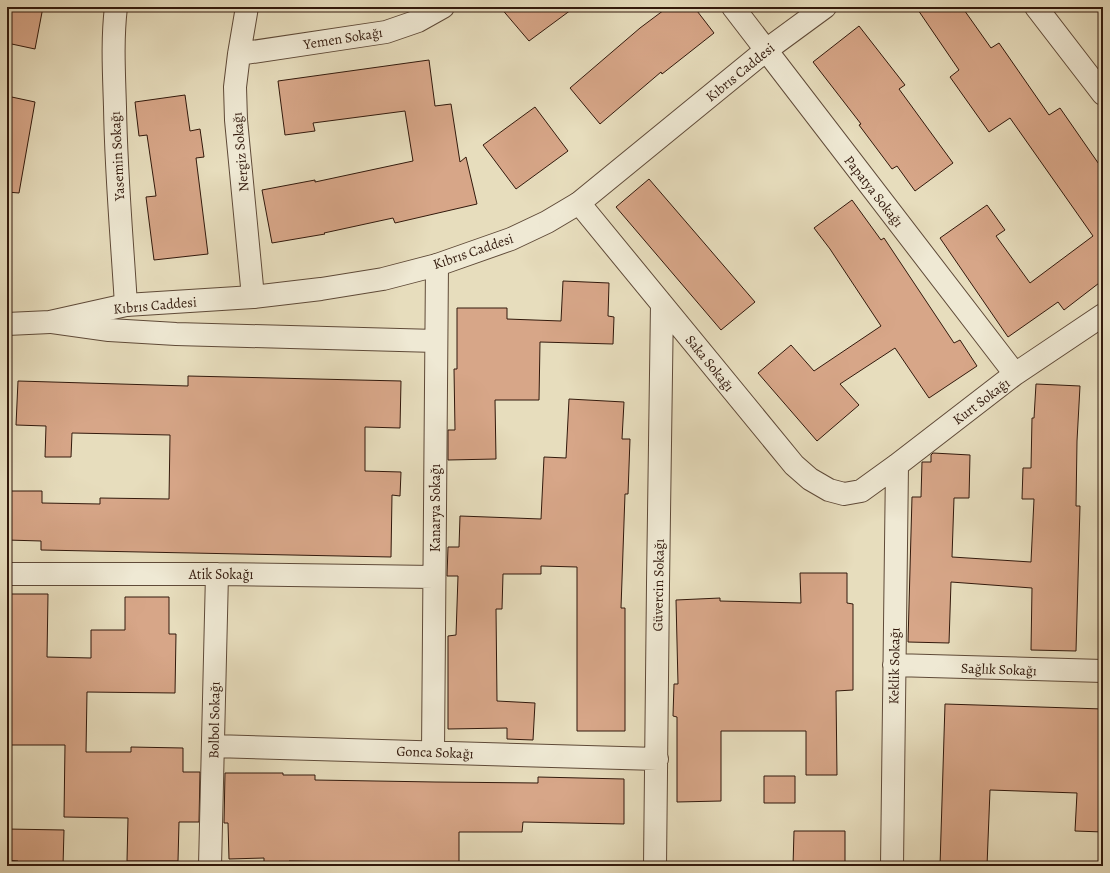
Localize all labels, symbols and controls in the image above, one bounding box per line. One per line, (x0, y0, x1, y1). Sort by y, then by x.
street label: Yemen Sokağı (301, 23, 384, 54)
street label: Kıbrıs Caddesi (702, 39, 779, 106)
street label: Yasemin Sokağı (106, 111, 129, 202)
street label: Nergiz Sokağı (228, 111, 253, 193)
street label: Papatya Sokağı (840, 152, 908, 231)
street label: Kıbrıs Caddesi (430, 229, 516, 274)
street label: Kıbrıs Caddesi (113, 292, 198, 319)
street label: Saka Sokağı (681, 331, 738, 396)
street label: Kurt Sokağı (949, 374, 1014, 429)
street label: Kanarya Sokağı (426, 464, 445, 552)
street label: Güvercin Sokağı (648, 538, 669, 632)
street label: Atik Sokağı (188, 565, 253, 584)
street label: Keklik Sokağı (884, 627, 905, 705)
street label: Sağlık Sokağı (961, 659, 1037, 680)
street label: Bolbol Sokağı (204, 681, 225, 759)
street label: Gonca Sokağı (396, 742, 474, 763)

